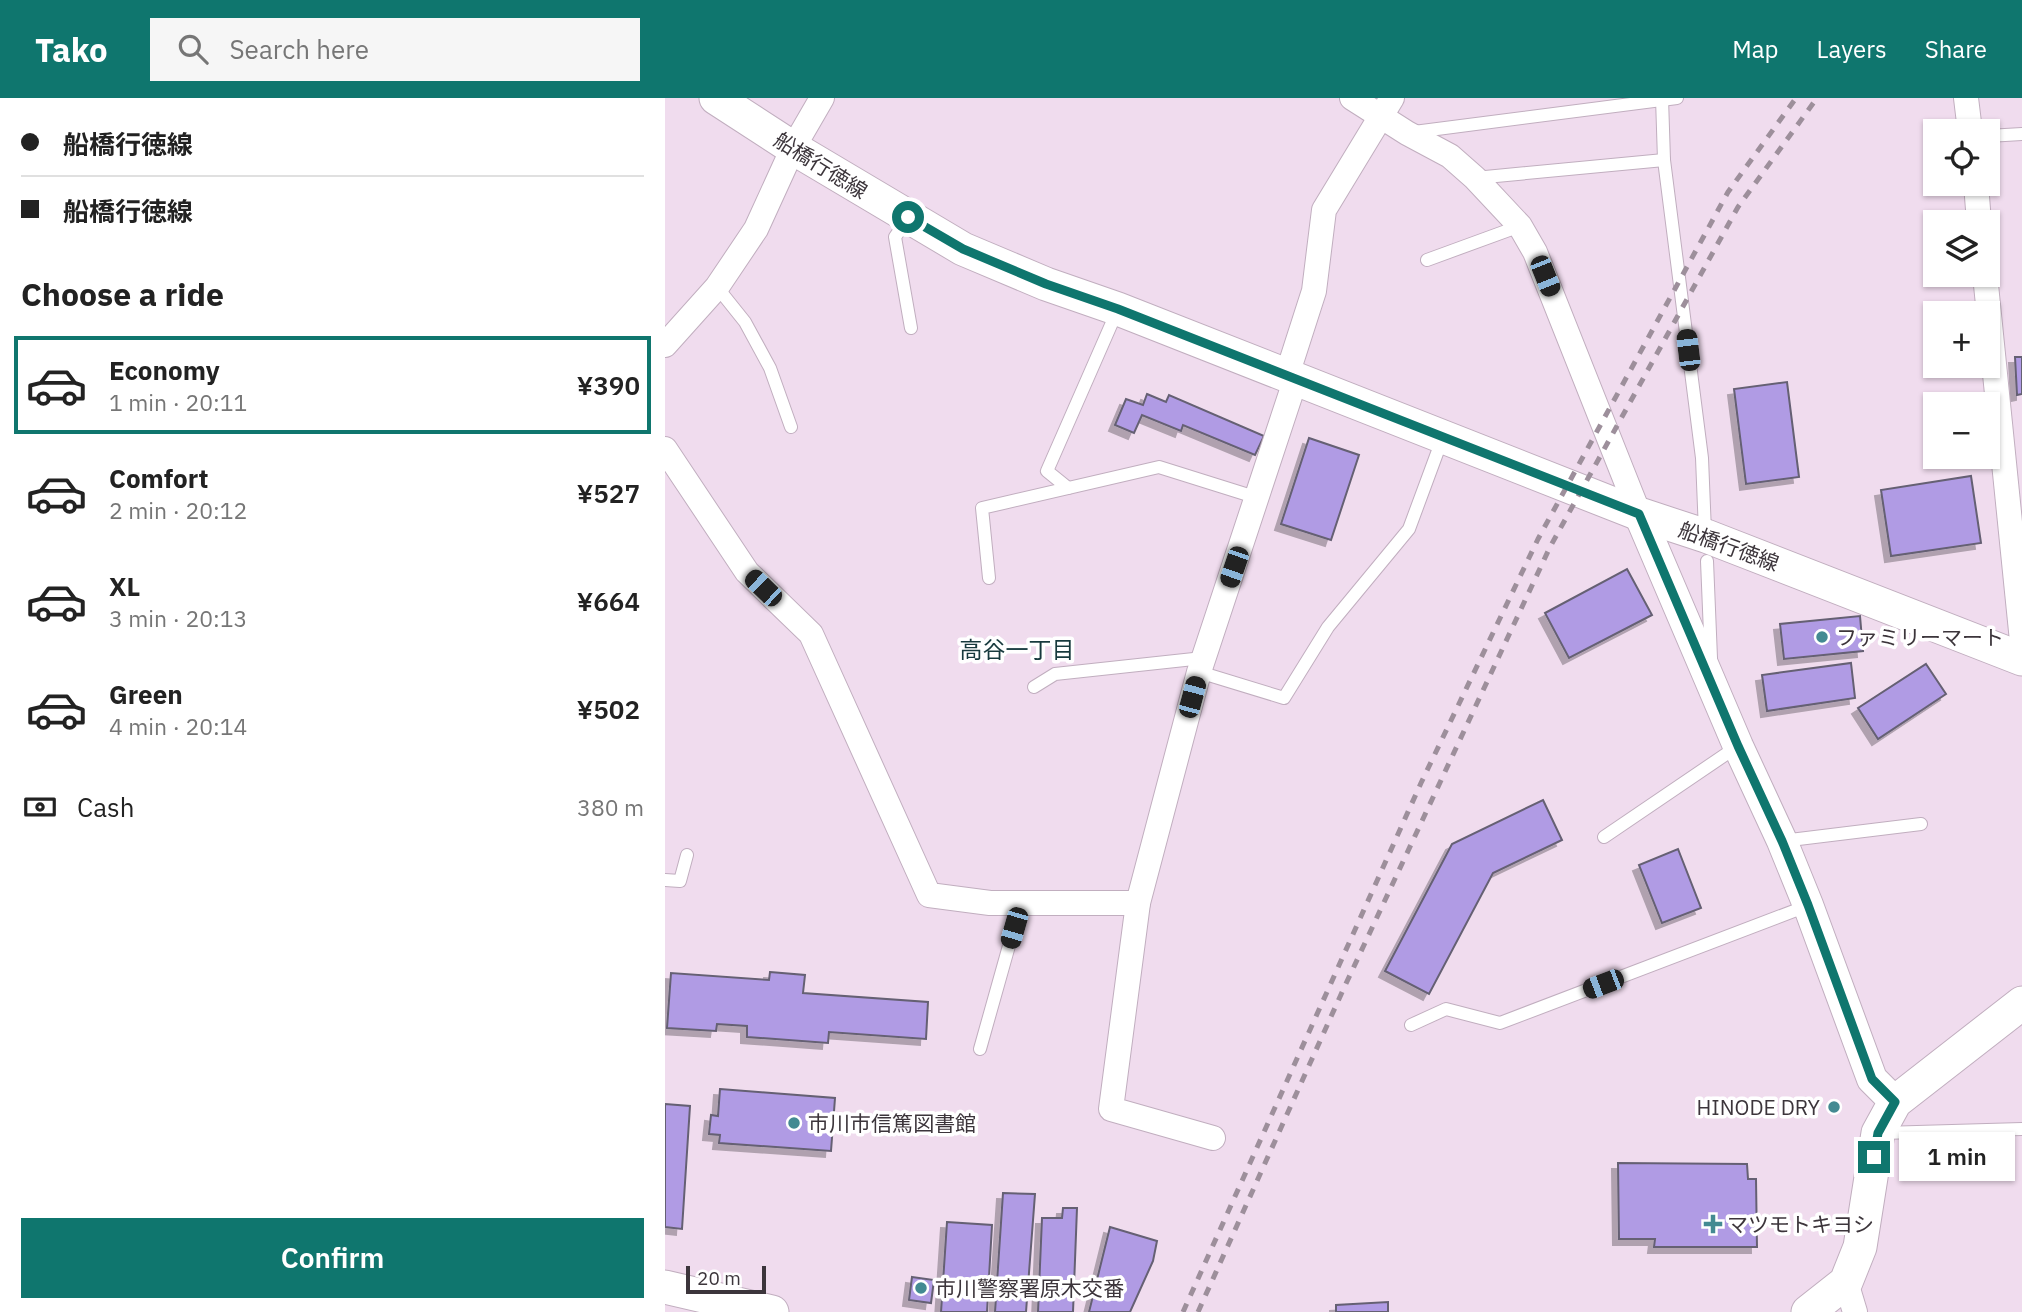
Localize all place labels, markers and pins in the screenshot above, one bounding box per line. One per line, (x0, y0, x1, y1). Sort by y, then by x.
place label: ファミリーマート (1836, 623, 2004, 651)
marker: ファミリーマート (1814, 629, 1830, 645)
place label: HINODE DRY (1697, 1093, 1821, 1121)
marker: HINODE DRY (1826, 1099, 1842, 1115)
place label: 市川市信篤図書館 (808, 1109, 976, 1137)
marker: 市川市信篤図書館 (786, 1115, 802, 1131)
place label: マツモトキヨシ (1727, 1210, 1874, 1238)
marker: マツモトキヨシ (1705, 1216, 1721, 1232)
place label: 市川警察署原木交番 (935, 1274, 1124, 1302)
marker: 市川警察署原木交番 (913, 1280, 929, 1296)

